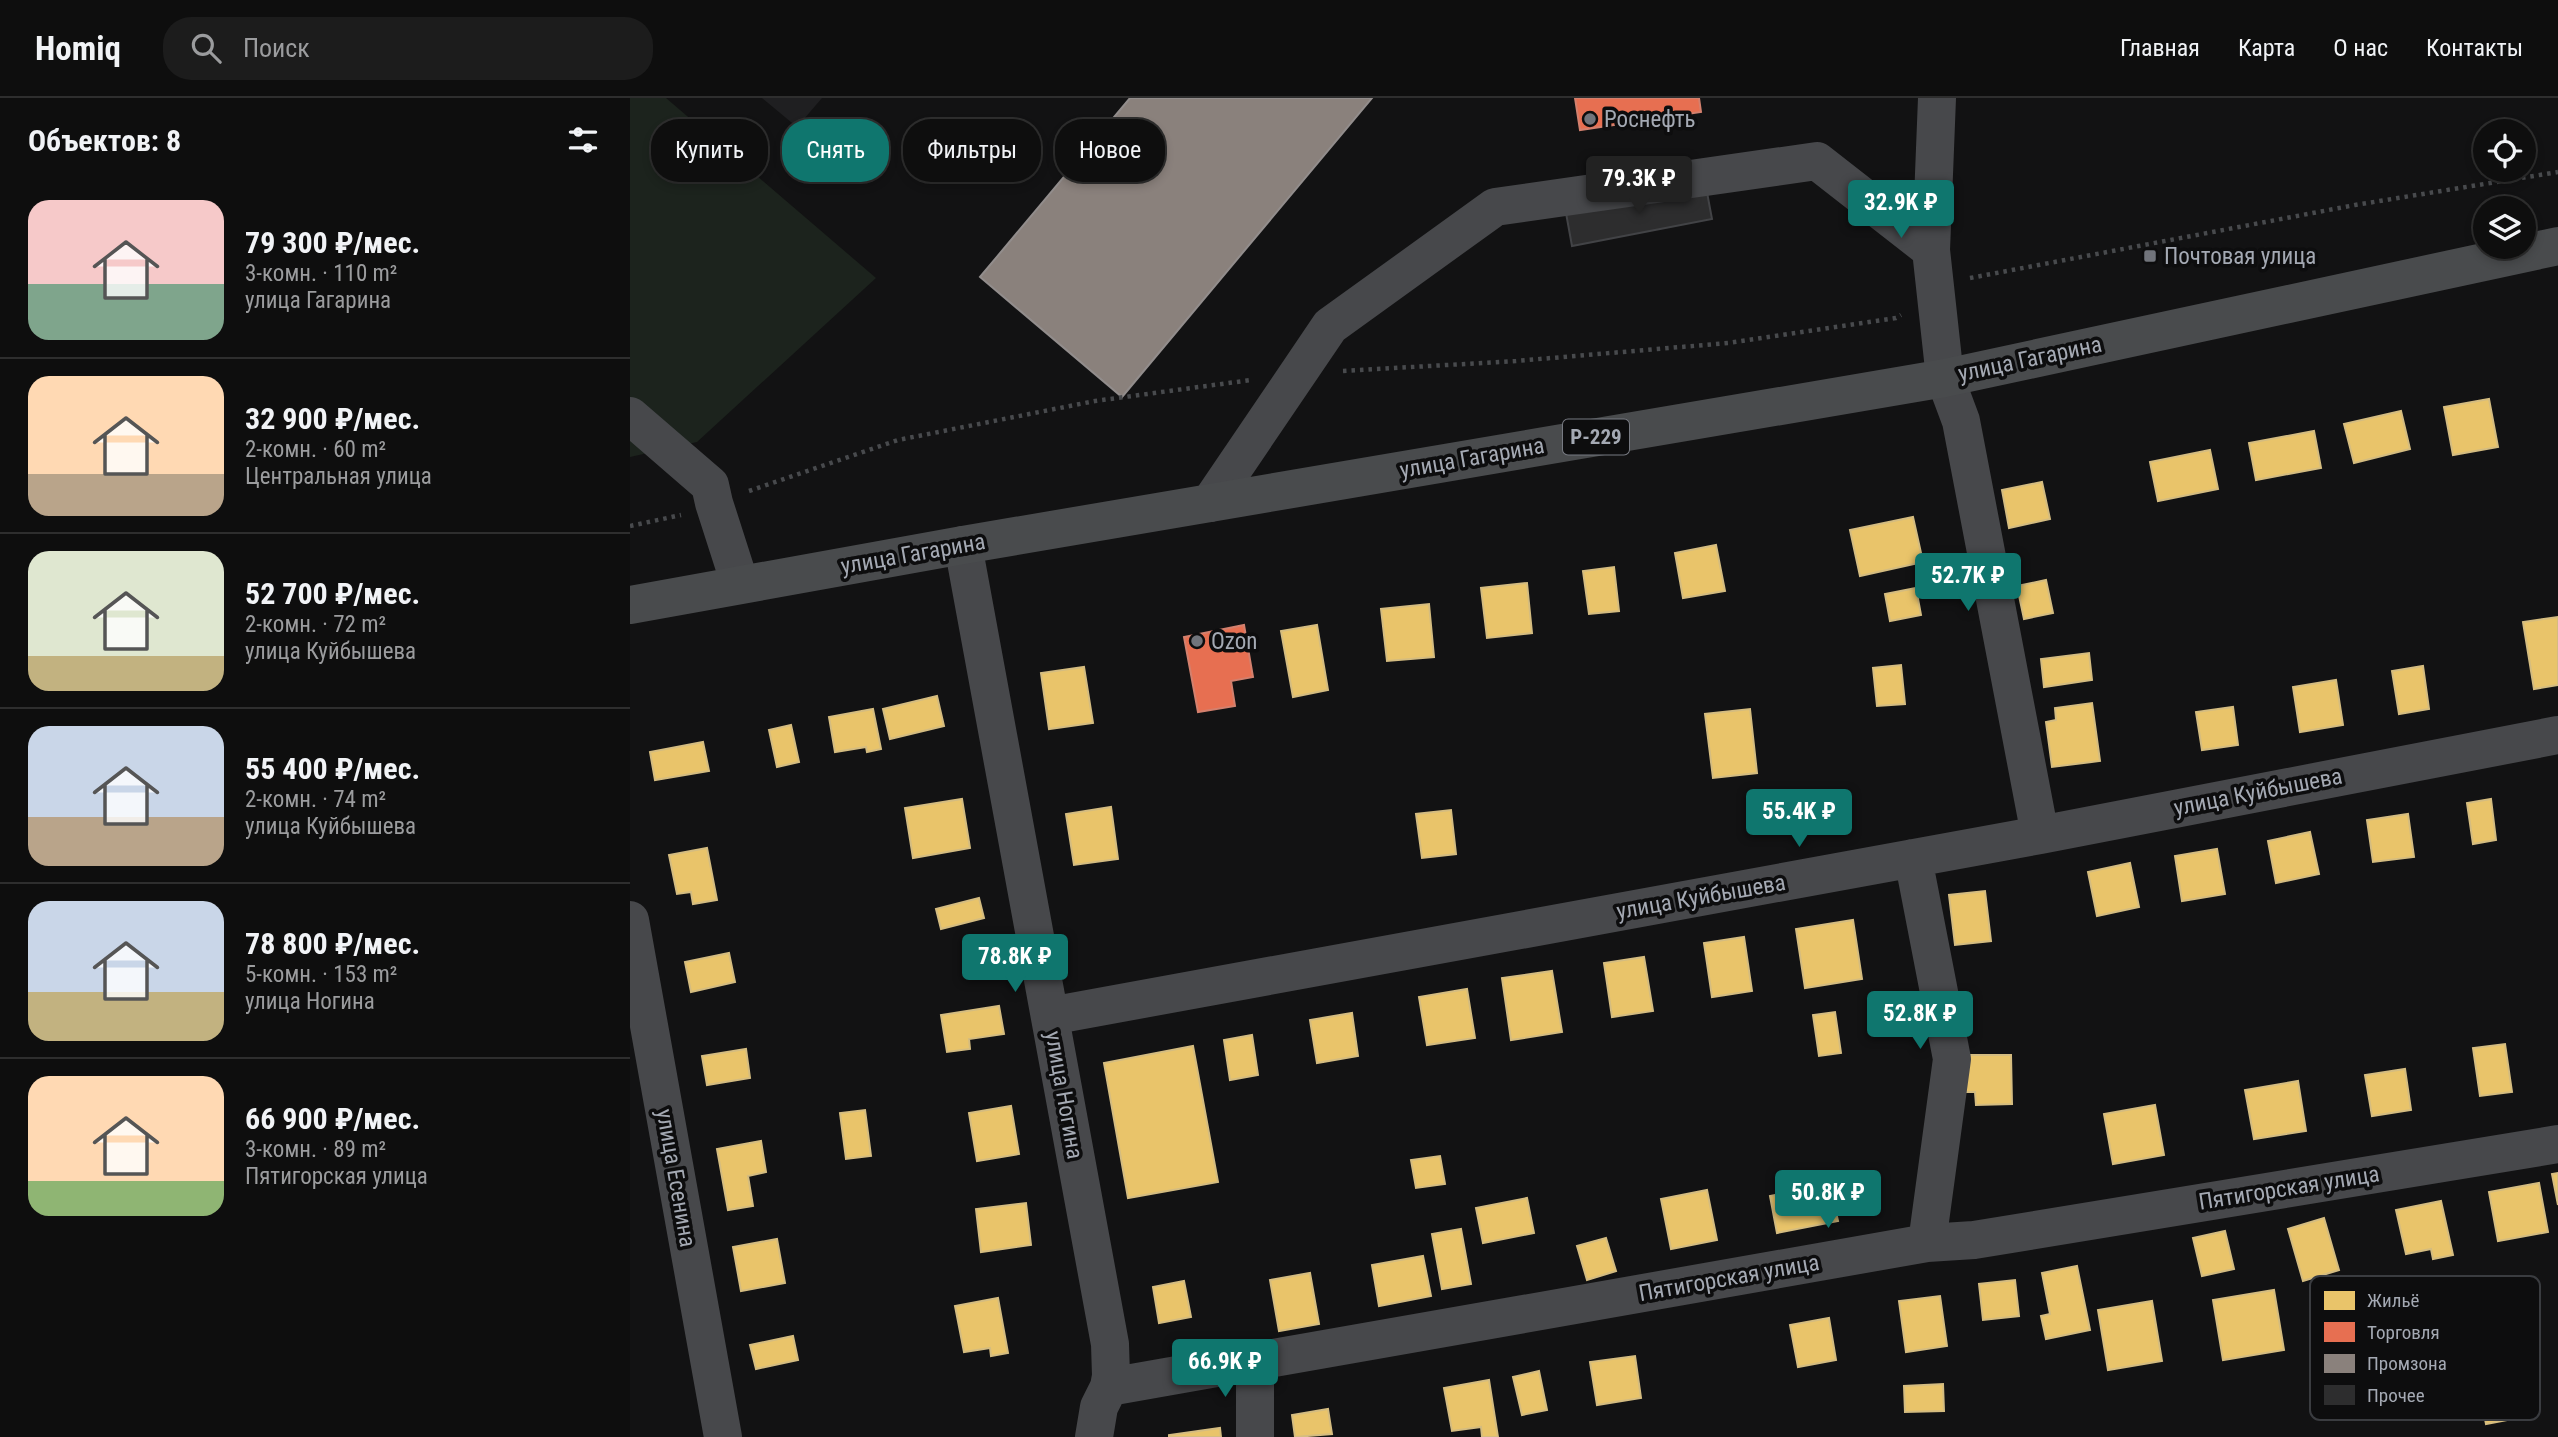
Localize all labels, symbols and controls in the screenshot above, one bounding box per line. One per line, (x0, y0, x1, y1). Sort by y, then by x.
search box (163, 17, 653, 80)
text: Homiq (35, 29, 121, 68)
icon: search (187, 29, 225, 67)
text: Поиск (243, 33, 310, 63)
text: Главная (2120, 34, 2200, 62)
text: Карта (2238, 34, 2295, 62)
text: О нас (2333, 34, 2388, 62)
text: Контакты (2426, 34, 2523, 62)
place label: Роснефть (1604, 106, 1696, 133)
marker: Роснефть (1582, 111, 1598, 127)
chip: Купить (651, 119, 768, 182)
chip: Снять (782, 119, 889, 182)
chip: Фильтры (903, 119, 1041, 182)
chip: Новое (1055, 119, 1165, 182)
map controls (2473, 119, 2536, 259)
button: locate (2473, 119, 2536, 182)
icon: filters (564, 121, 602, 159)
text: Объектов: 8 (28, 123, 181, 158)
pin: 79.3K ₽ (1574, 156, 1704, 216)
text: 79.3K ₽ (1602, 165, 1676, 192)
pin: 32.9K ₽ (1836, 180, 1966, 240)
text: 32.9K ₽ (1864, 189, 1938, 216)
button: layers (2473, 196, 2536, 259)
text: 79 300 ₽/мес. (245, 225, 420, 260)
icon: home (84, 228, 168, 312)
place label: Почтовая улица (2164, 243, 2316, 270)
marker: Почтовая улица (2142, 248, 2158, 264)
text: 3-комн. · 110 m² (245, 260, 397, 287)
text: улица Гагарина (245, 287, 391, 314)
street label: улица Гагарина (1956, 331, 2104, 387)
text: 32 900 ₽/мес. (245, 401, 420, 436)
icon: home (84, 404, 168, 488)
road number: Р-229 (1563, 420, 1629, 454)
street label: улица Гагарина (1398, 432, 1546, 484)
text: 2-комн. · 60 m² (245, 436, 386, 463)
text: Центральная улица (245, 463, 432, 490)
street label: улица Гагарина (839, 528, 987, 580)
pin: 52.7K ₽ (1903, 554, 2033, 613)
text: 52.7K ₽ (1931, 562, 2005, 589)
text: 52 700 ₽/мес. (245, 576, 420, 611)
icon: home (84, 579, 168, 663)
text: 2-комн. · 72 m² (245, 611, 386, 638)
place label: Ozon (1211, 628, 1257, 655)
marker: Ozon (1189, 633, 1205, 649)
text: улица Куйбышева (245, 638, 416, 665)
text: 55 400 ₽/мес. (245, 751, 420, 786)
icon: home (84, 754, 168, 838)
street label: улица Куйбышева (2171, 762, 2345, 822)
text: 2-комн. · 74 m² (245, 786, 386, 813)
pin: 55.4K ₽ (1734, 790, 1864, 849)
text: 55.4K ₽ (1762, 798, 1836, 825)
text: улица Куйбышева (245, 813, 416, 840)
street label: улица Куйбышева (1614, 869, 1788, 925)
text: 78 800 ₽/мес. (245, 926, 420, 961)
icon: home (84, 929, 168, 1013)
pin: 78.8K ₽ (950, 934, 1080, 994)
text: 78.8K ₽ (978, 943, 1052, 970)
text: 5-комн. · 153 m² (245, 961, 397, 988)
text: улица Ногина (245, 988, 375, 1015)
pin: 52.8K ₽ (1855, 992, 1985, 1051)
text: 52.8K ₽ (1883, 1000, 1957, 1027)
street label: улица Ногина (1039, 1029, 1089, 1161)
text: 66 900 ₽/мес. (245, 1101, 420, 1136)
icon: home (84, 1104, 168, 1188)
street label: улица Есенина (651, 1107, 701, 1249)
text: 3-комн. · 89 m² (245, 1136, 386, 1163)
street label: Пятигорская улица (2197, 1160, 2381, 1216)
text: Пятигорская улица (245, 1163, 428, 1190)
pin: 50.8K ₽ (1763, 1170, 1893, 1230)
text: 50.8K ₽ (1791, 1179, 1865, 1206)
street label: Пятигорская улица (1637, 1249, 1821, 1307)
legend (2310, 1276, 2540, 1420)
text: Жильё (2367, 1289, 2419, 1312)
text: Торговля (2367, 1321, 2440, 1344)
pin: 66.9K ₽ (1160, 1340, 1290, 1399)
text: 66.9K ₽ (1188, 1348, 1262, 1375)
text: Промзона (2367, 1352, 2447, 1375)
text: Прочее (2367, 1384, 2425, 1407)

